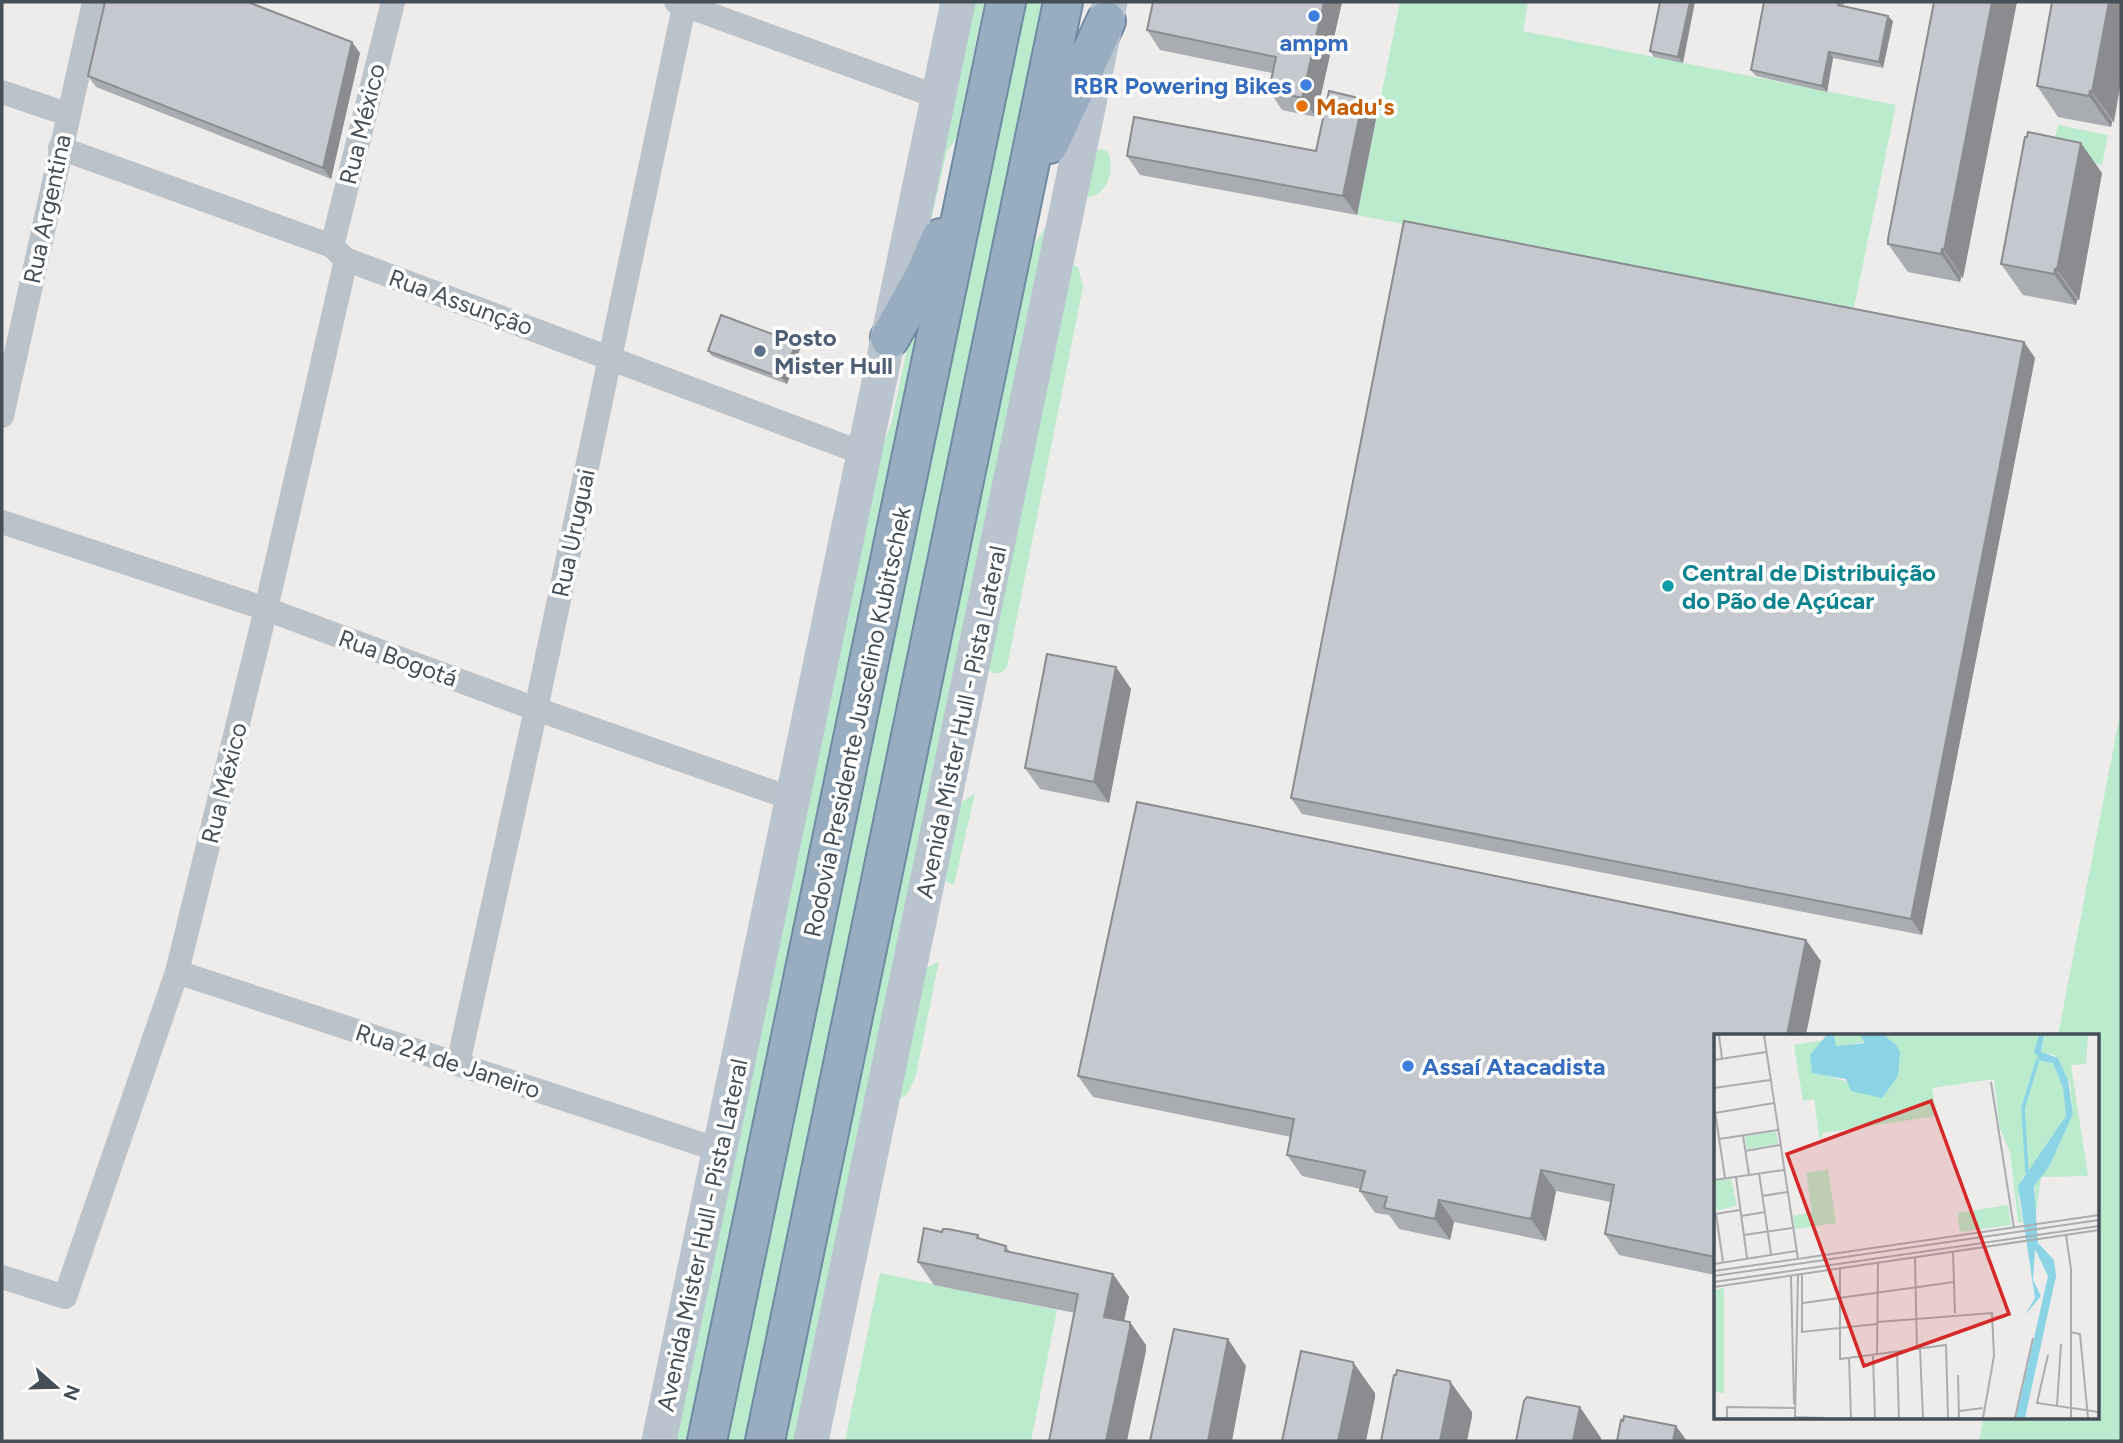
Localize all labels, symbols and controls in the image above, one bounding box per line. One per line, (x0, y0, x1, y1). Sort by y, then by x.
marker: ampm (1306, 8, 1322, 24)
place label: ampm (1279, 28, 1349, 57)
street label: Rua México (333, 60, 391, 188)
place label: RBR Powering Bikes (1073, 71, 1292, 100)
marker: RBR Powering Bikes (1298, 77, 1314, 93)
place label: Madu's (1316, 92, 1394, 121)
marker: Madu's (1294, 98, 1310, 114)
street label: Rua Argentina (17, 132, 77, 286)
street label: Rua Assunção (385, 263, 537, 341)
place label: Posto Mister Hull (774, 323, 893, 380)
marker: Posto Mister Hull (752, 343, 768, 359)
street label: Rua Uruguai (545, 466, 601, 600)
street label: Rodovia Presidente Juscelino Kubitschek (797, 504, 917, 940)
street label: Avenida Mister Hull - Pista Lateral (909, 543, 1013, 901)
place label: Central de Distribuição do Pão de Açúcar (1682, 558, 1936, 615)
marker: Central de Distribuição do Pão de Açúcar (1660, 578, 1676, 594)
street label: Rua Bogotá (335, 623, 461, 693)
street label: Rua México (195, 719, 253, 847)
street label: Rua 24 de Janeiro (352, 1017, 544, 1105)
inset map (1714, 1034, 2098, 1418)
place label: Assaí Atacadista (1422, 1052, 1606, 1081)
street label: Avenida Mister Hull - Pista Lateral (650, 1056, 754, 1414)
marker: Assaí Atacadista (1400, 1058, 1416, 1074)
north arrow (21, 1352, 91, 1422)
text: N (58, 1382, 85, 1403)

